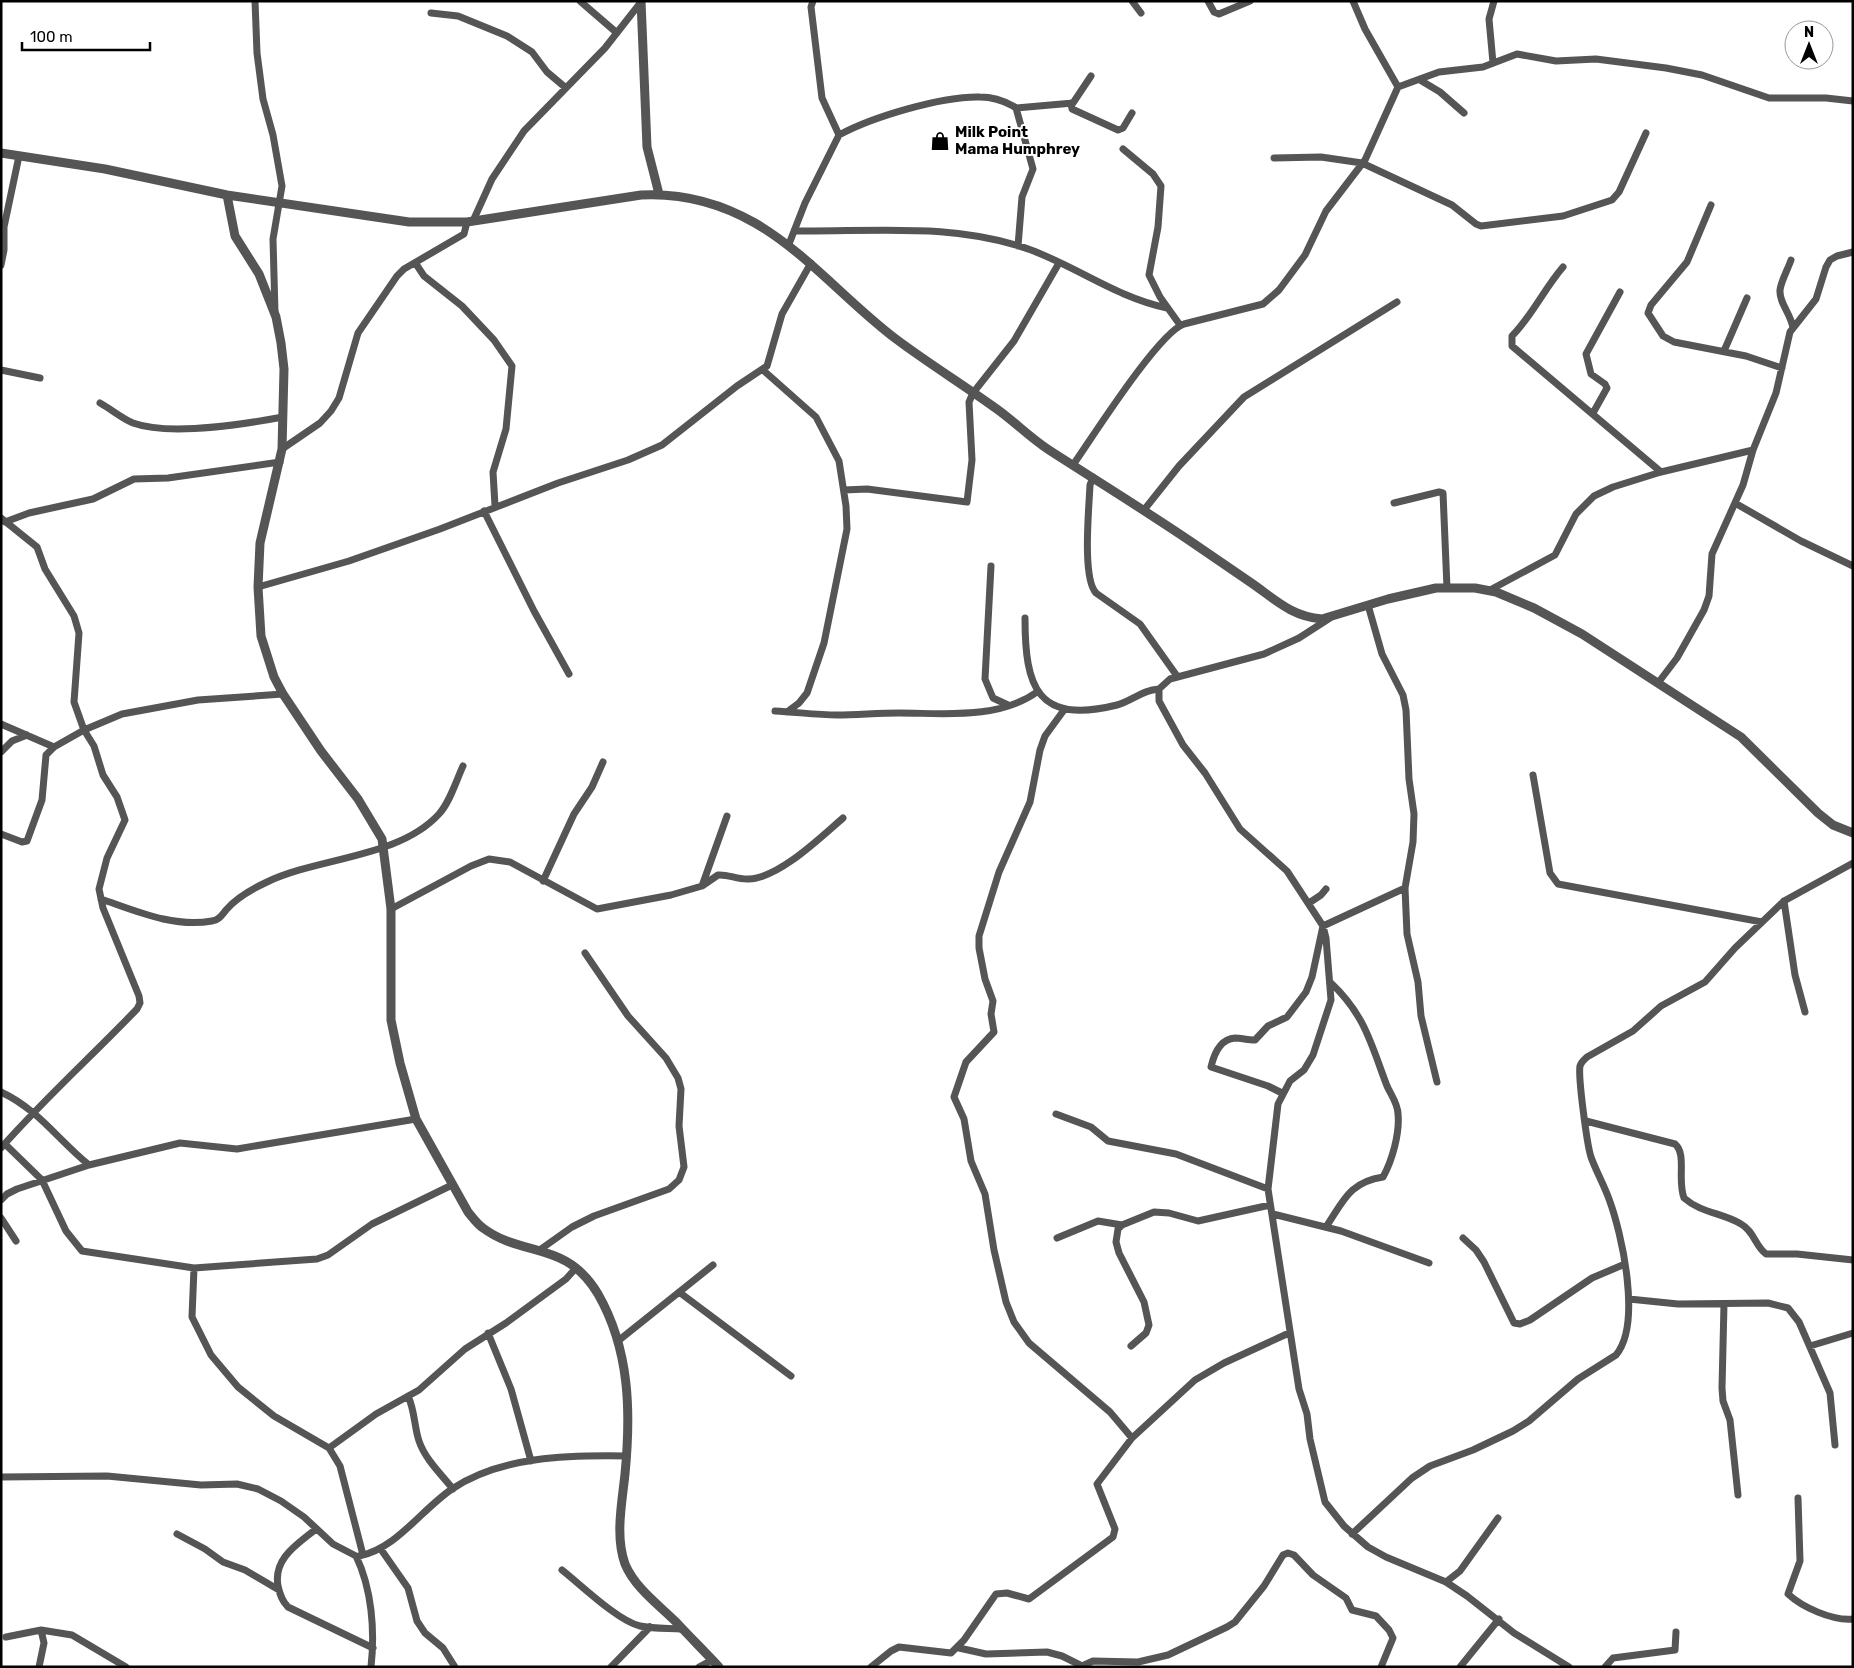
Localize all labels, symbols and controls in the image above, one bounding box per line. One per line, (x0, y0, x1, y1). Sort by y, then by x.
scale bar (22, 20, 150, 52)
north arrow (1784, 20, 1834, 70)
text: N (1804, 24, 1814, 41)
text: 100 m (30, 28, 72, 46)
place label: Milk Point Mama Humphrey (955, 123, 1080, 158)
shop icon: Milk Point Mama Humphrey (929, 130, 951, 152)

